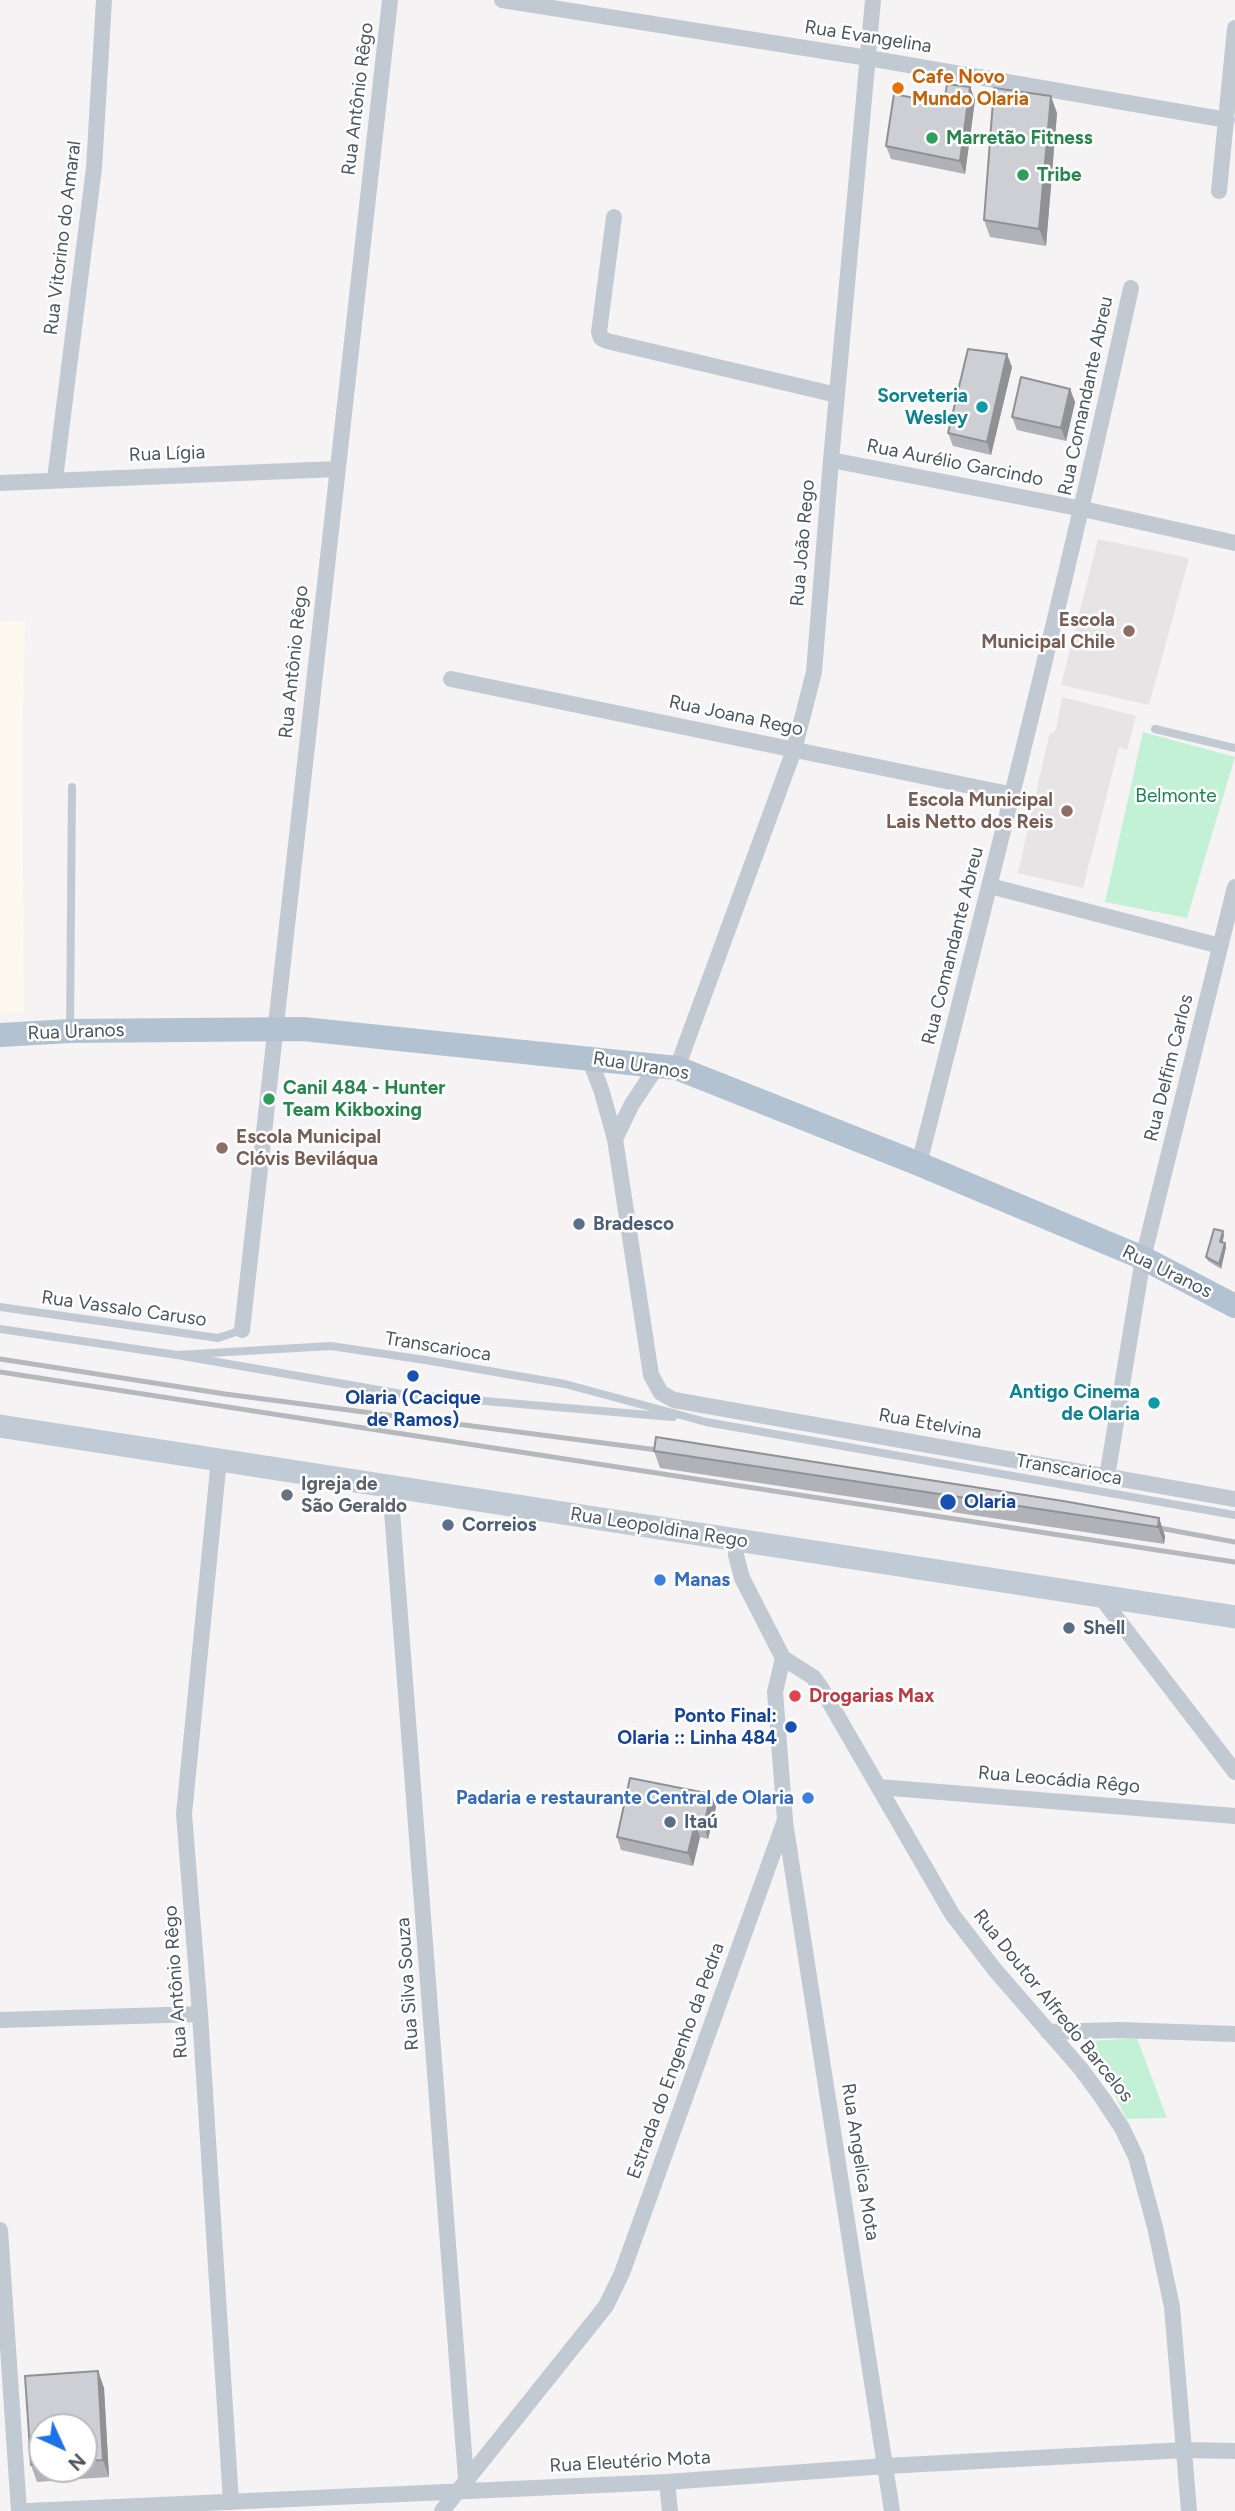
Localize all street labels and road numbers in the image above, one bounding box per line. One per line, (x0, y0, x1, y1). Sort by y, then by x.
street label: Rua Evangelina (803, 16, 933, 58)
street label: Rua Antônio Rêgo (337, 21, 379, 177)
street label: Rua Vitorino do Amaral (40, 140, 86, 336)
street label: Rua Comandante Abreu (1054, 294, 1118, 498)
street label: Rua Aurélio Garcindo (865, 435, 1045, 491)
street label: Rua Lígia (128, 441, 206, 467)
street label: Rua João Rego (786, 478, 820, 608)
street label: Rua Antônio Rêgo (275, 584, 313, 740)
street label: Rua Joana Rego (667, 691, 805, 741)
street label: Rua Comandante Abreu (917, 845, 989, 1047)
street label: Rua Delfim Carlos (1140, 992, 1198, 1144)
street label: Rua Uranos (27, 1019, 125, 1045)
street label: Rua Uranos (591, 1047, 691, 1085)
street label: Rua Uranos (1118, 1241, 1216, 1303)
street label: Rua Vassalo Caruso (40, 1286, 208, 1332)
street label: Transcarioca (383, 1327, 493, 1367)
street label: Rua Etelvina (877, 1404, 983, 1444)
street label: Transcarioca (1014, 1449, 1124, 1491)
street label: Rua Leopoldina Rego (569, 1503, 749, 1553)
street label: Rua Leocádia Rêgo (977, 1762, 1141, 1798)
street label: Rua Antônio Rêgo (159, 1905, 193, 2059)
street label: Rua Doutor Alfredo Barcelos (968, 1905, 1138, 2107)
street label: Rua Silva Souza (392, 1917, 424, 2051)
street label: Estrada do Engenho da Pedra (623, 1940, 729, 2182)
street label: Rua Angelica Mota (836, 2082, 884, 2242)
street label: Rua Eleutério Mota (549, 2446, 711, 2478)

